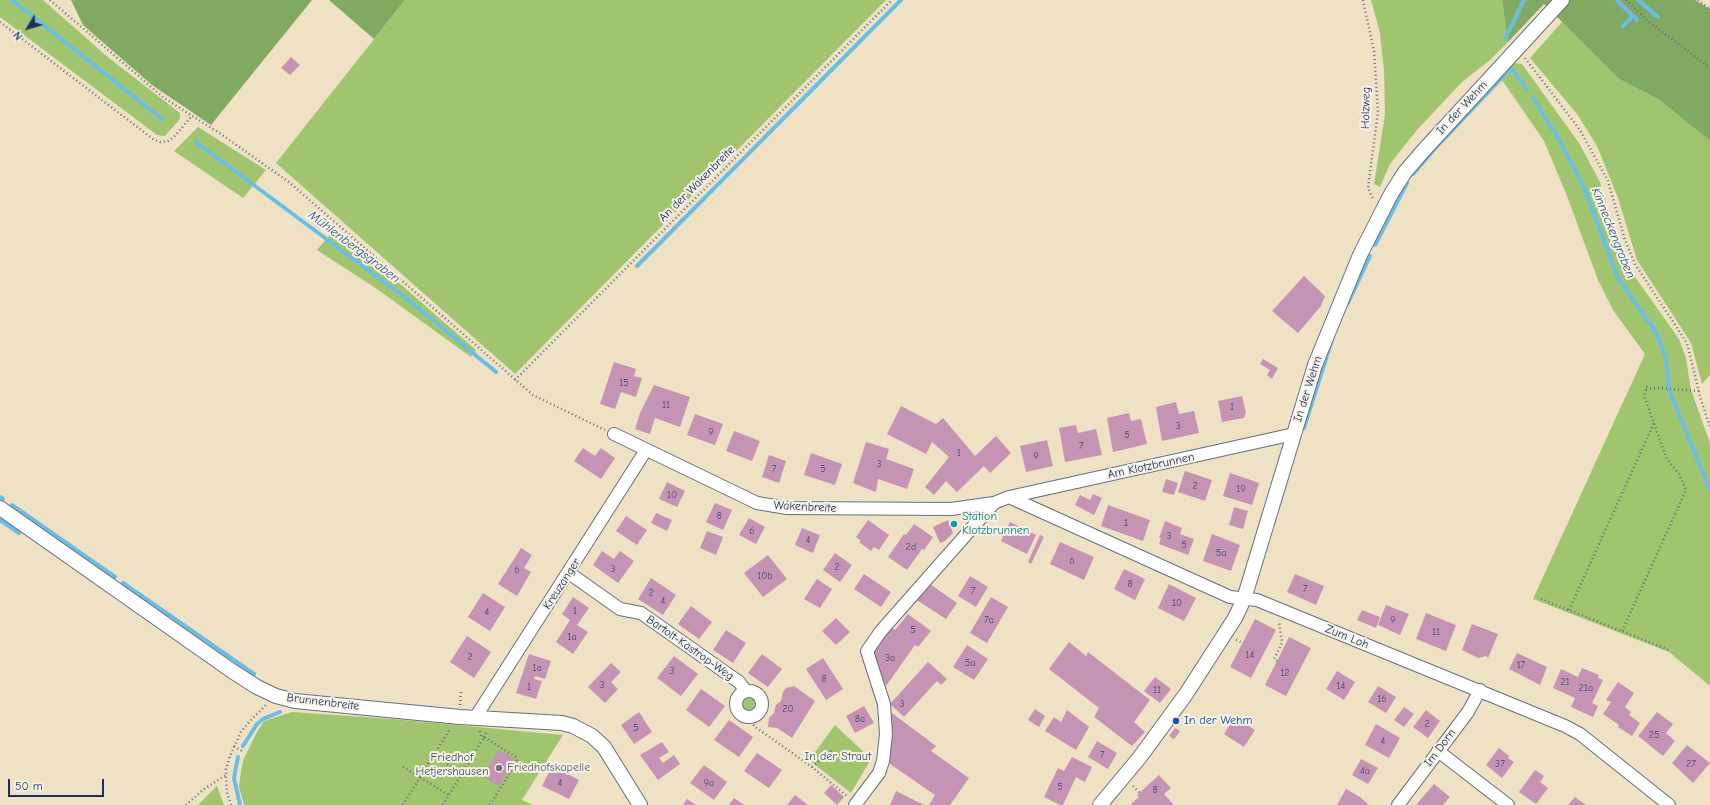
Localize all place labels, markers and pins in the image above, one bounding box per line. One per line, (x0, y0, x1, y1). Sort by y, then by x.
place label: Station Klotzbrunnen (962, 510, 1029, 538)
marker: Station Klotzbrunnen (949, 519, 959, 529)
place label: In der Wehm (1184, 714, 1252, 728)
marker: In der Wehm (1171, 716, 1181, 726)
place label: Friedhofskapelle (507, 761, 590, 775)
marker: Friedhofskapelle (494, 763, 504, 773)

